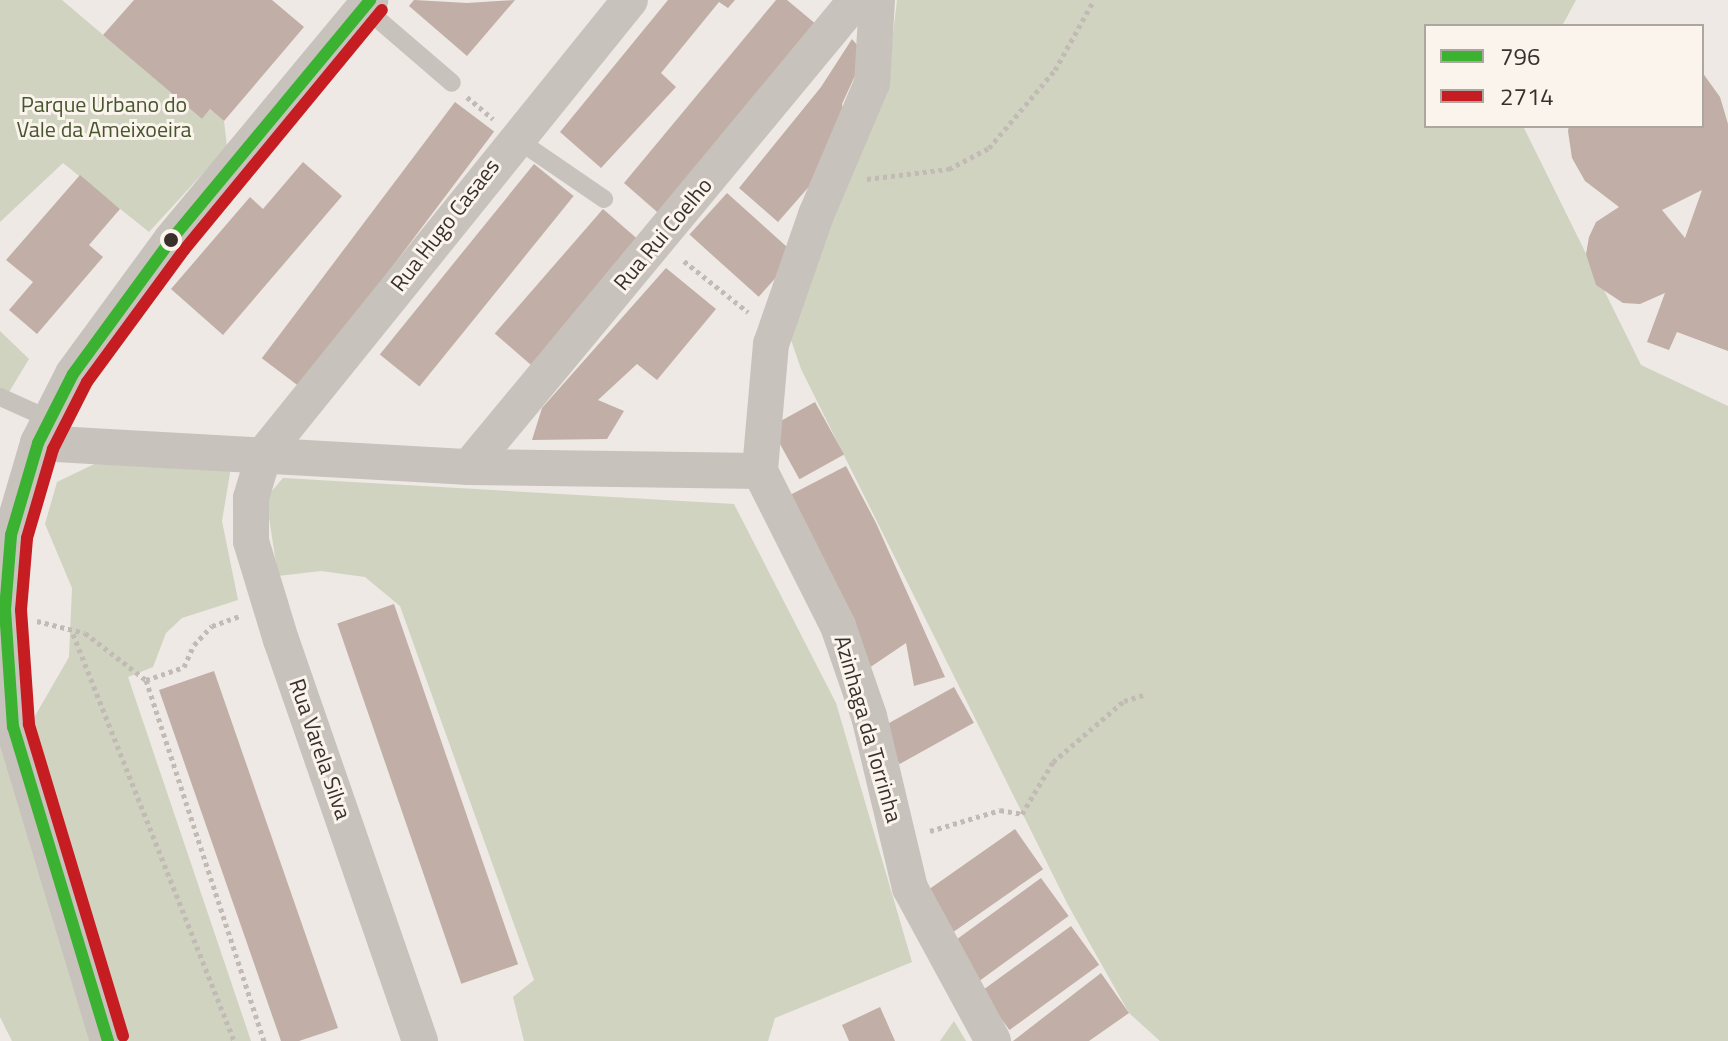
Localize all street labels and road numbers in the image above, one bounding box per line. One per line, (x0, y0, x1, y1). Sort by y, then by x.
street label: Rua Hugo Casaes (385, 153, 505, 297)
street label: Rua Rui Coelho (608, 172, 718, 296)
street label: Azinhaga da Torrinha (829, 633, 907, 825)
street label: Rua Varela Silva (284, 675, 356, 823)

